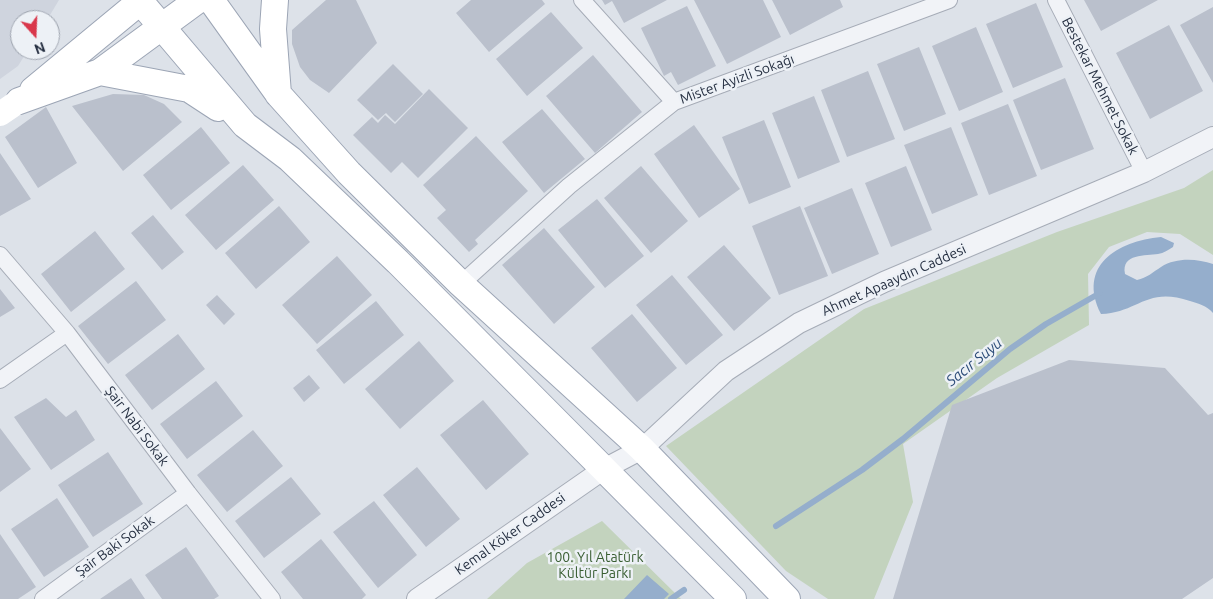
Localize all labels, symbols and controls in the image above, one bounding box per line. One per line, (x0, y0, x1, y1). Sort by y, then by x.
north arrow (10, 10, 60, 60)
street label: Bestekar Mehmet Sokak (1058, 15, 1142, 157)
text: N (32, 39, 47, 57)
street label: Mister Ayizli Sokağı (678, 51, 796, 107)
street label: Ahmet Apaaydın Caddesi (819, 241, 969, 319)
water label: Sacır Suyu (943, 334, 1005, 390)
street label: Şair Nabi Sokak (102, 383, 172, 469)
street label: Kemal Köker Caddesi (451, 489, 569, 579)
street label: Şair Baki Sokak (72, 512, 158, 580)
park label: 100. Yıl Atatürk Kültür Parkı (547, 549, 643, 582)

